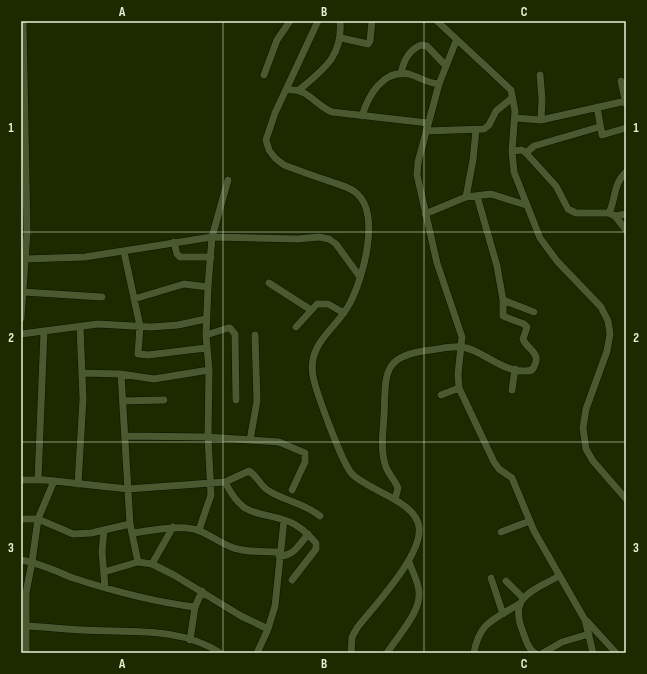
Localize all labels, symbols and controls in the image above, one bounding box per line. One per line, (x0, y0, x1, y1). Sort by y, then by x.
text: A (118, 4, 126, 20)
text: B (321, 4, 327, 20)
text: C (521, 4, 528, 20)
text: 1 (8, 120, 14, 136)
text: 1 (633, 120, 639, 136)
text: 2 (8, 330, 14, 346)
text: 2 (633, 330, 639, 346)
text: 3 (8, 540, 14, 556)
text: 3 (633, 540, 639, 556)
text: A (118, 656, 126, 672)
text: B (321, 656, 327, 672)
text: C (521, 656, 528, 672)

